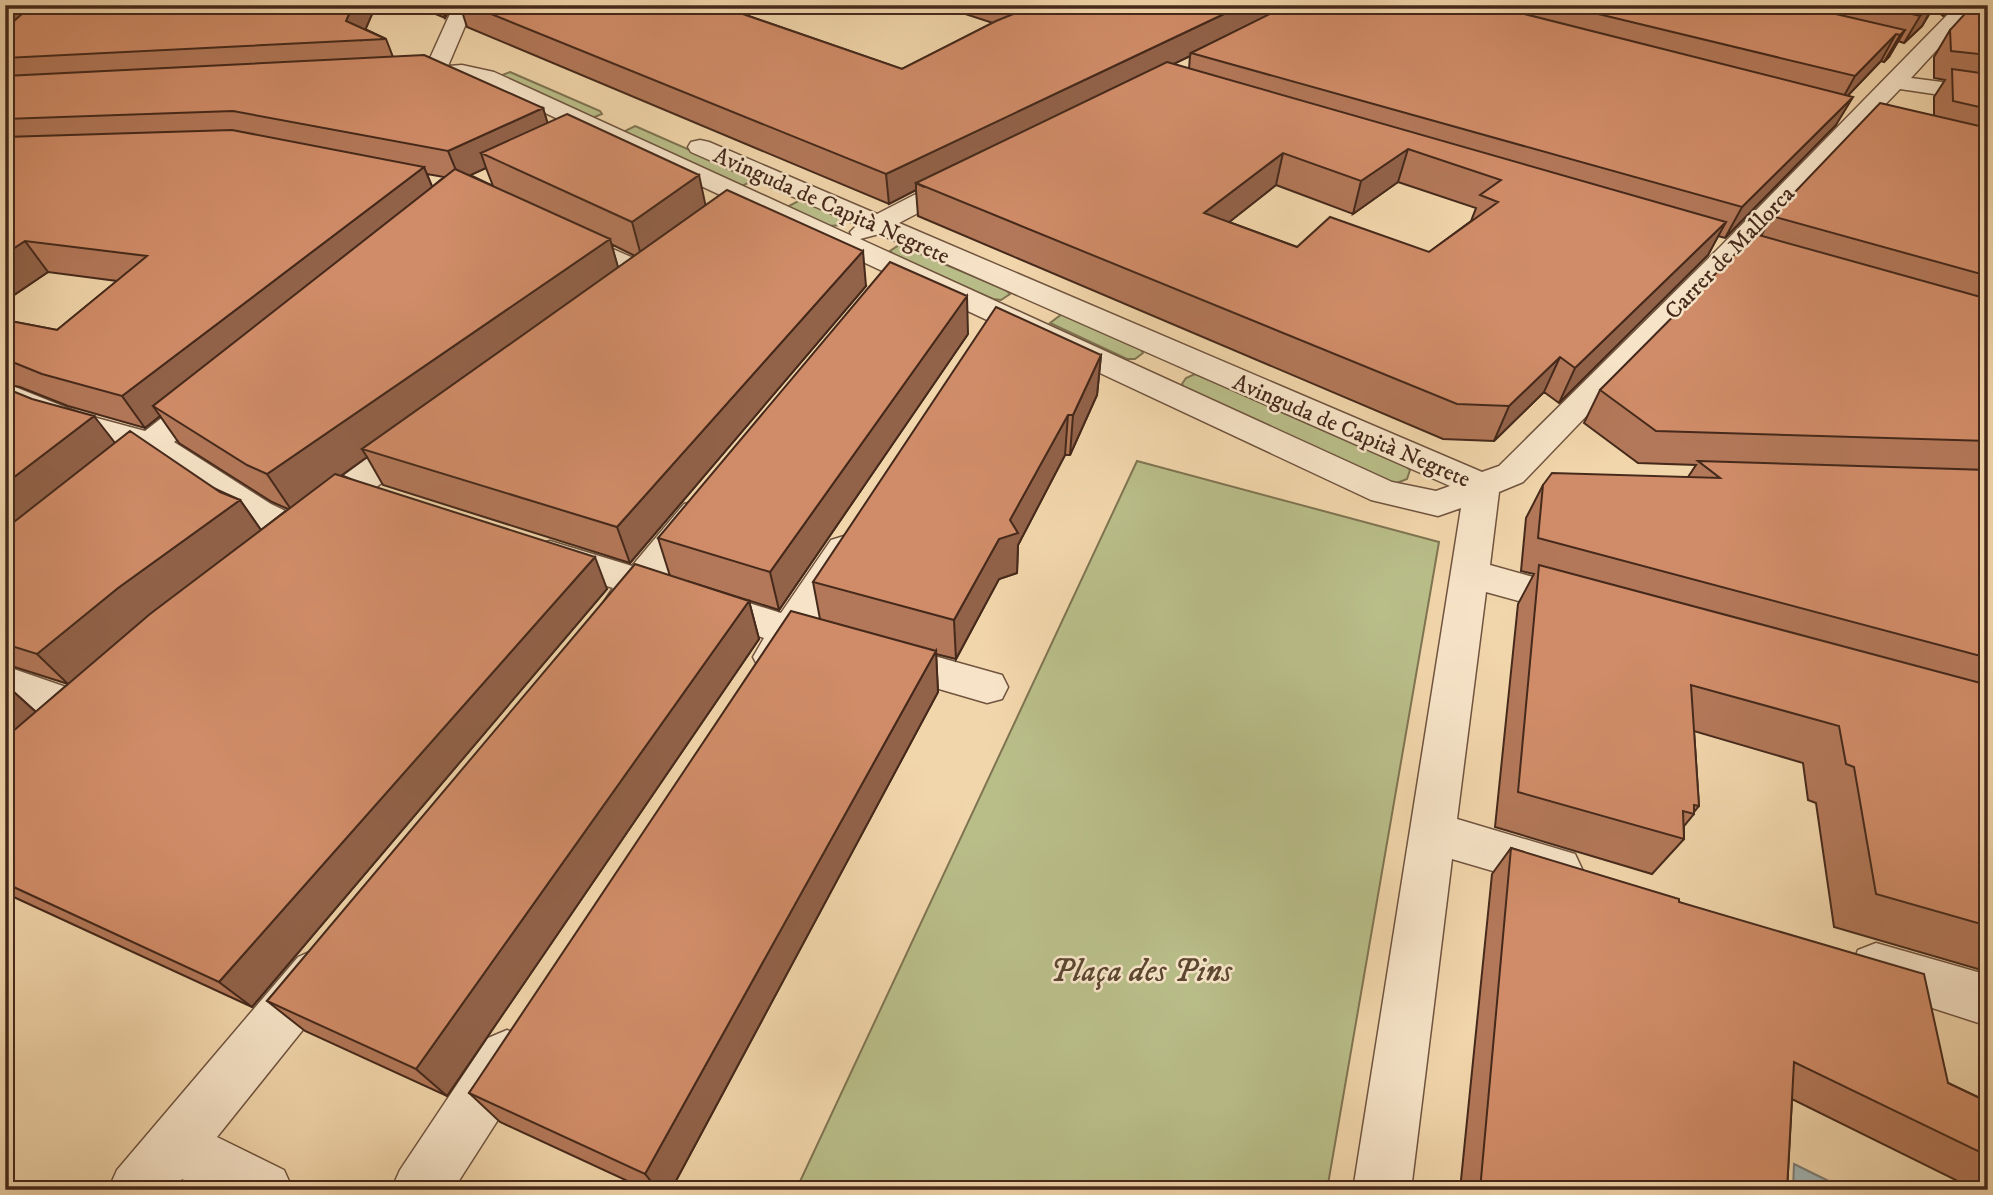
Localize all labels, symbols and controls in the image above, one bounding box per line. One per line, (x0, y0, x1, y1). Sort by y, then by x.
street label: Avinguda de Capità Negrete (709, 141, 954, 272)
street label: Carrer de Mallorca (1659, 180, 1801, 326)
street label: Avinguda de Capità Negrete (1228, 368, 1475, 495)
park label: Plaça des Pins (1050, 951, 1233, 992)

